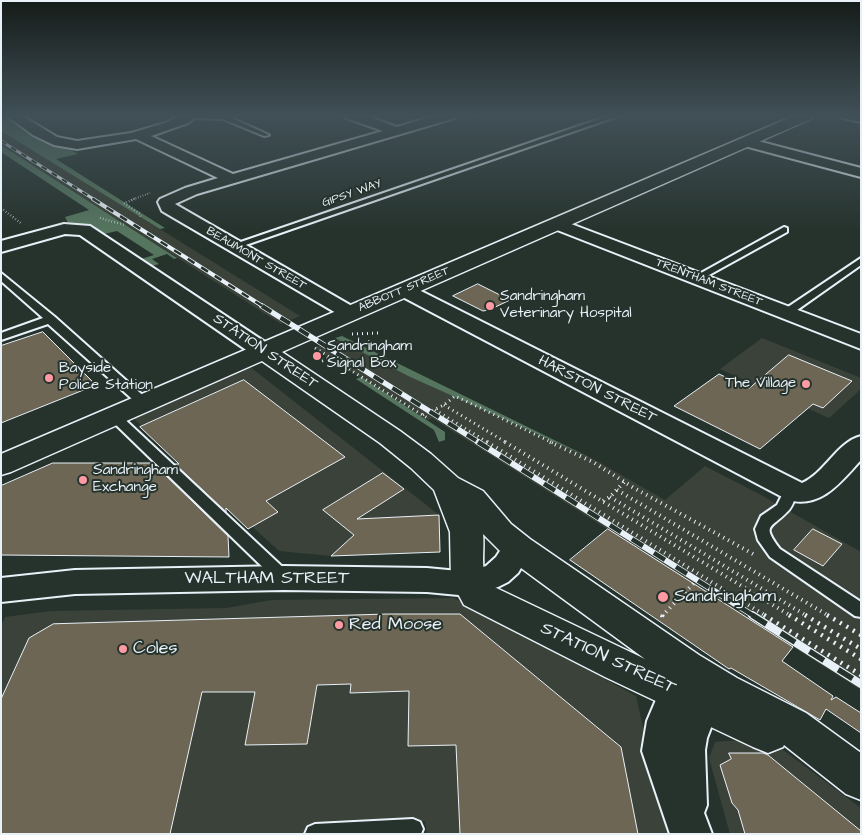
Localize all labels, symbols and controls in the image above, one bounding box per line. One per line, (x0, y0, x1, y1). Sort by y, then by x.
street label: GIPSY WAY (320, 177, 384, 211)
street label: BEAUMONT STREET (203, 224, 309, 294)
street label: TRENTHAM STREET (654, 256, 764, 310)
street label: ABBOTT STREET (356, 264, 452, 316)
place label: Sandringham Veterinary Hospital (500, 288, 632, 323)
marker: Sandringham Veterinary Hospital (484, 300, 496, 312)
street label: STATION STREET (209, 310, 321, 394)
place label: Sandringham Signal Box (327, 338, 412, 373)
marker: Sandringham Signal Box (311, 350, 323, 362)
street label: HARSTON STREET (535, 352, 659, 428)
place label: Bayside Police Station (59, 360, 153, 395)
marker: Bayside Police Station (43, 372, 55, 384)
place label: The Village (725, 375, 796, 393)
marker: The Village (800, 378, 812, 390)
place label: Sandringham Exchange (93, 462, 178, 497)
marker: Sandringham Exchange (77, 474, 89, 486)
street label: WALTHAM STREET (185, 568, 349, 590)
place label: Sandringham (674, 586, 776, 608)
marker: Sandringham (656, 590, 670, 604)
place label: Red Moose (349, 614, 442, 636)
street label: STATION STREET (537, 618, 679, 700)
marker: Red Moose (333, 619, 345, 631)
place label: Coles (133, 638, 177, 660)
marker: Coles (117, 643, 129, 655)

